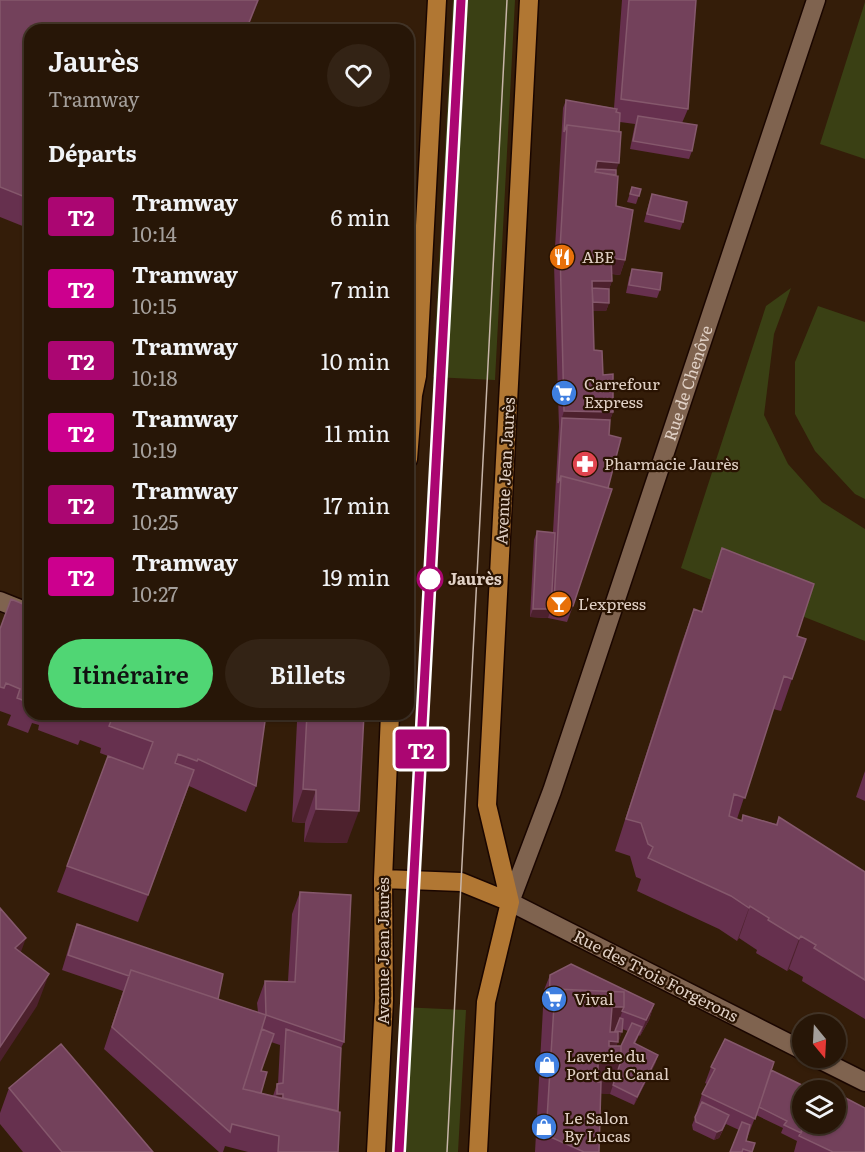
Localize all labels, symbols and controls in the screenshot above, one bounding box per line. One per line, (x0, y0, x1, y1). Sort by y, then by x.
text: Jaurès (48, 39, 139, 81)
button: heart (327, 44, 390, 107)
text: Tramway (48, 83, 139, 113)
text: Départs (48, 136, 137, 169)
text: Tramway (132, 185, 238, 218)
text: 6 min (331, 200, 390, 233)
text: T2 (68, 201, 94, 232)
text: 10:14 (132, 218, 177, 248)
restaurant icon: ABE (547, 242, 577, 272)
place label: ABE (582, 244, 615, 268)
text: Tramway (132, 257, 238, 290)
text: 7 min (331, 272, 390, 305)
text: T2 (68, 273, 94, 304)
text: 10:15 (132, 290, 177, 320)
street label: Rue de Chenôve (657, 322, 718, 444)
text: Tramway (132, 329, 238, 362)
text: 10 min (321, 344, 390, 377)
text: T2 (68, 345, 94, 376)
text: 10:18 (132, 362, 178, 392)
place label: Carrefour Express (584, 371, 660, 413)
supermarket icon: Carrefour Express (549, 378, 579, 408)
street label: Avenue Jean Jaurès (488, 397, 520, 545)
text: Tramway (132, 401, 238, 434)
text: 11 min (324, 416, 390, 449)
text: T2 (68, 417, 94, 448)
text: 10:19 (132, 434, 177, 464)
pharmacy icon: Pharmacie Jaurès (570, 449, 600, 479)
place label: Pharmacie Jaurès (604, 451, 738, 475)
text: Tramway (132, 473, 238, 506)
text: 17 min (323, 488, 390, 521)
text: T2 (68, 489, 94, 520)
text: 10:25 (132, 506, 178, 536)
text: Tramway (132, 545, 238, 578)
text: 19 min (322, 560, 390, 593)
text: T2 (68, 561, 94, 592)
marker: Jaurès (417, 566, 443, 592)
place label: Jaurès (448, 566, 502, 590)
text: 10:27 (132, 578, 178, 608)
bar icon: L'express (544, 589, 574, 619)
place label: L'express (578, 591, 646, 615)
button: Itinéraire (48, 639, 213, 708)
button: Billets (225, 639, 390, 708)
line badge: T2 (394, 730, 448, 768)
text: T2 (408, 734, 434, 765)
street label: Avenue Jean Jaurès (370, 877, 394, 1025)
street label: Rue des Trois Forgerons (570, 923, 743, 1027)
supermarket icon: Vival (539, 984, 569, 1014)
place label: Vival (574, 986, 614, 1010)
north arrow (792, 1014, 846, 1068)
map controls (792, 1014, 846, 1134)
place label: Laverie du Port du Canal (566, 1043, 669, 1085)
shop icon: Laverie du Port du Canal (532, 1050, 562, 1080)
button: layers (792, 1080, 846, 1134)
place label: Le Salon By Lucas (564, 1105, 630, 1147)
shop icon: Le Salon By Lucas (529, 1112, 559, 1142)

